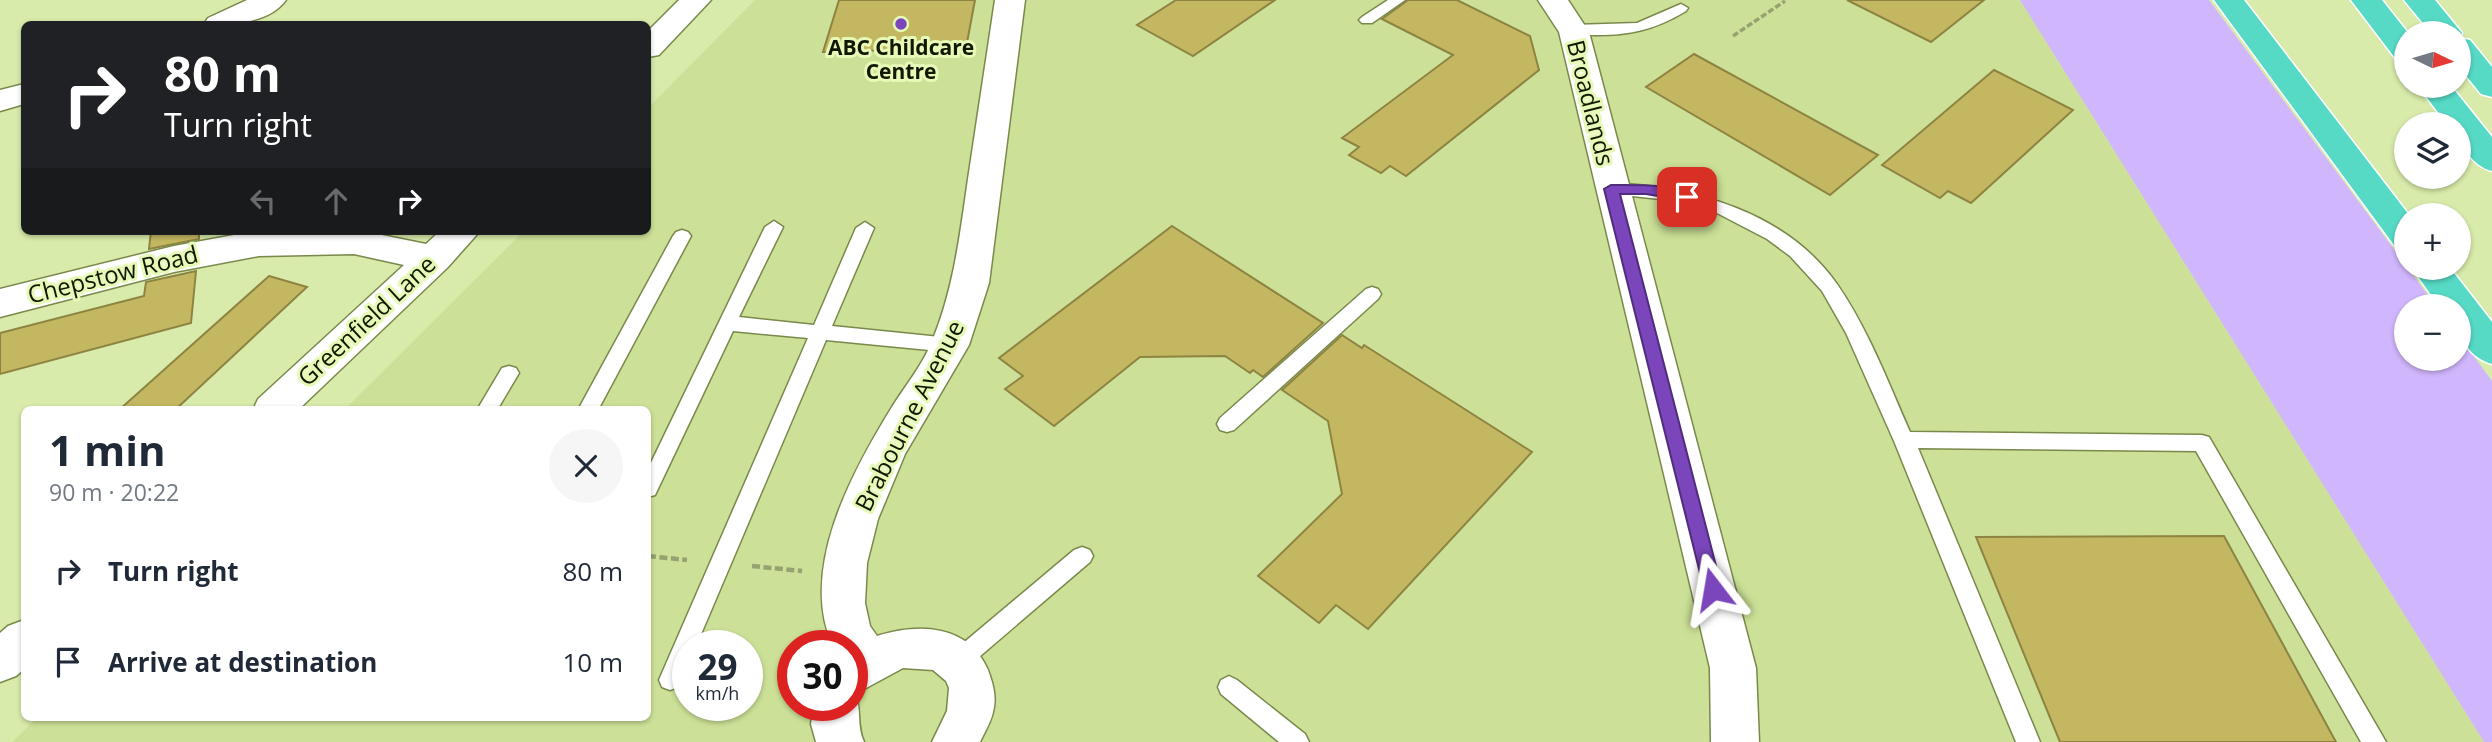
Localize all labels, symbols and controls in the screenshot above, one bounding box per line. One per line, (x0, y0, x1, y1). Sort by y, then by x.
marker: ABC Childcare Centre (893, 16, 909, 32)
north arrow (2394, 21, 2471, 98)
map controls (2394, 21, 2471, 371)
place label: ABC Childcare Centre (828, 33, 974, 85)
street label: Broadlands (1560, 37, 1623, 169)
text: 80 m (164, 40, 281, 106)
icon: right (49, 49, 140, 140)
text: Turn right (164, 103, 312, 146)
button: layers (2394, 112, 2471, 189)
pin (1657, 167, 1717, 227)
icon: arrive (1668, 178, 1706, 216)
icon: left (244, 182, 282, 220)
icon: ahead (317, 182, 355, 220)
icon: right (390, 182, 428, 220)
button: + (2394, 203, 2471, 280)
street label: Chepstow Road (24, 236, 201, 311)
street label: Greenfield Lane (290, 247, 442, 393)
button: − (2394, 294, 2471, 371)
street label: Brabourne Avenue (846, 314, 971, 516)
text: 1 min (49, 421, 166, 478)
button: close (549, 429, 623, 503)
text: 90 m · 20:22 (49, 476, 179, 508)
icon: right (49, 552, 87, 590)
position arrow (1676, 552, 1750, 626)
text: Turn right (108, 553, 239, 589)
text: 80 m (562, 553, 623, 589)
speed limit sign: 30 (777, 630, 868, 721)
icon: arrive (49, 643, 87, 681)
text: 29 (697, 643, 738, 690)
text: Arrive at destination (108, 644, 377, 680)
text: 10 m (562, 644, 623, 680)
text: km/h (696, 681, 739, 705)

